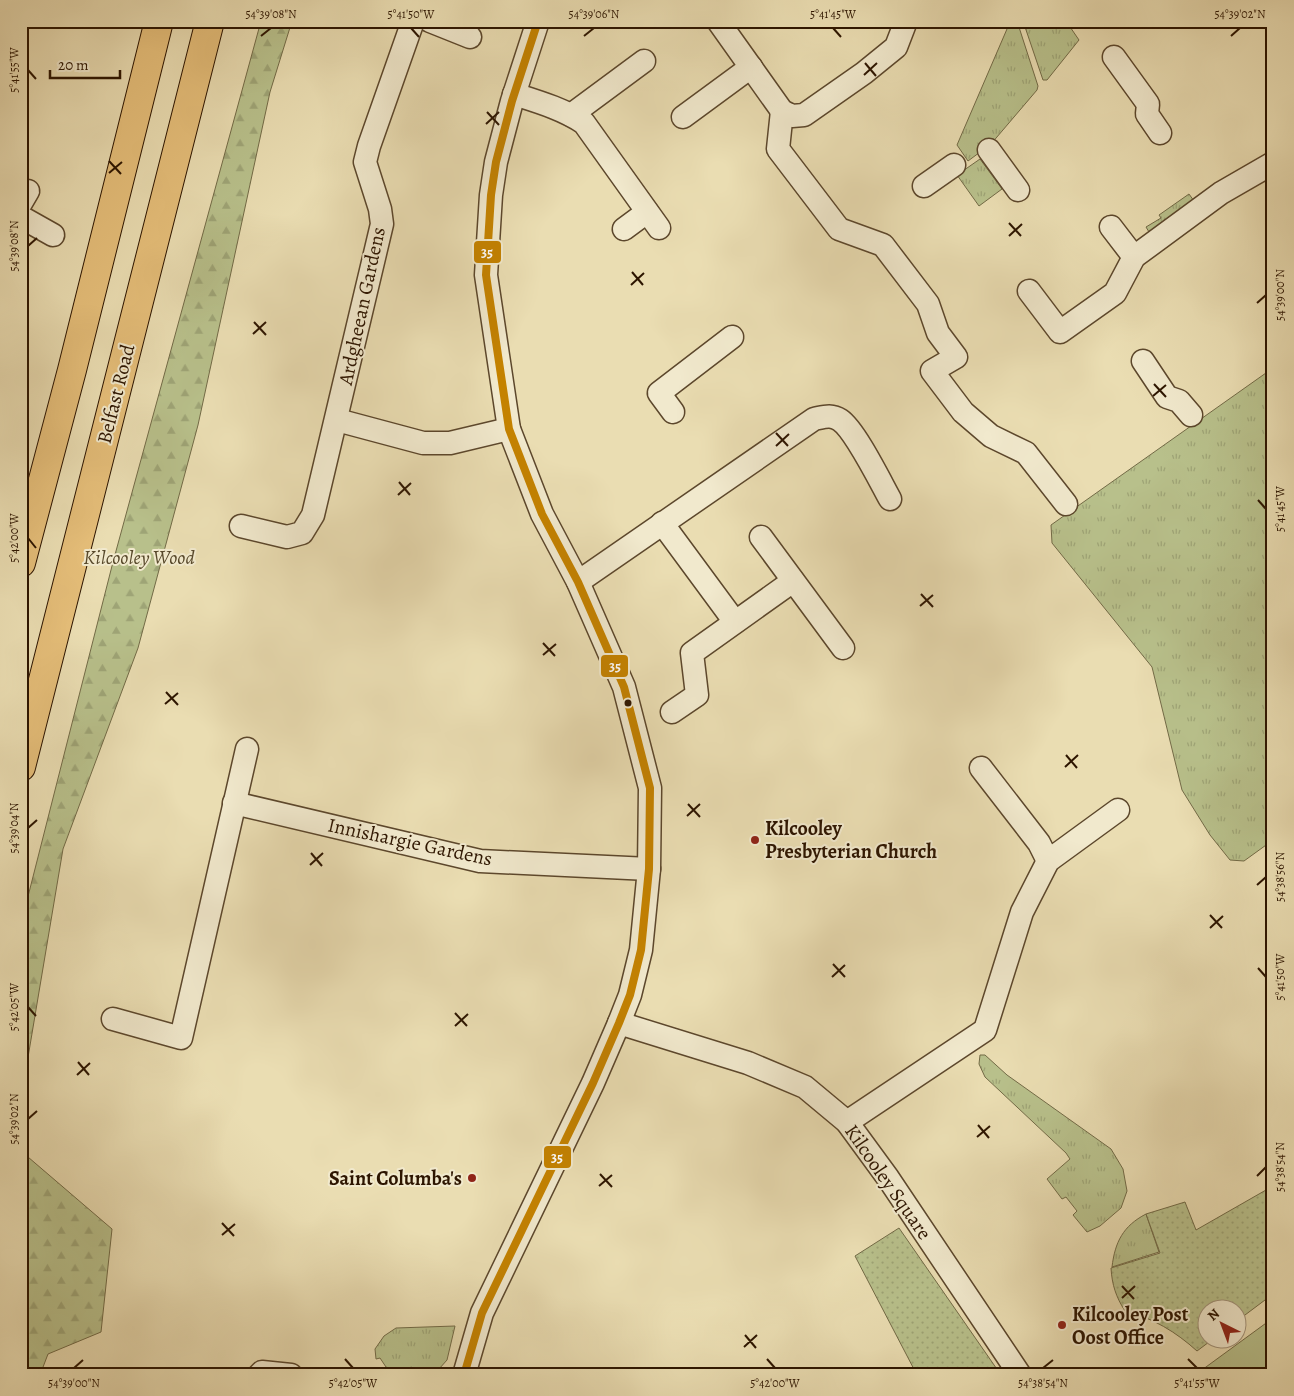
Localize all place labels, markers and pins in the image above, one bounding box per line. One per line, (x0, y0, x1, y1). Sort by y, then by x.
unlabelled marker (623, 698, 633, 708)
place label: Kilcooley Presbyterian Church (765, 815, 937, 865)
marker: Kilcooley Presbyterian Church (749, 834, 761, 846)
place label: Saint Columba's (329, 1165, 462, 1192)
marker: Saint Columba's (466, 1172, 478, 1184)
place label: Kilcooley Post Oost Office (1072, 1301, 1189, 1351)
marker: Kilcooley Post Oost Office (1056, 1319, 1068, 1331)

